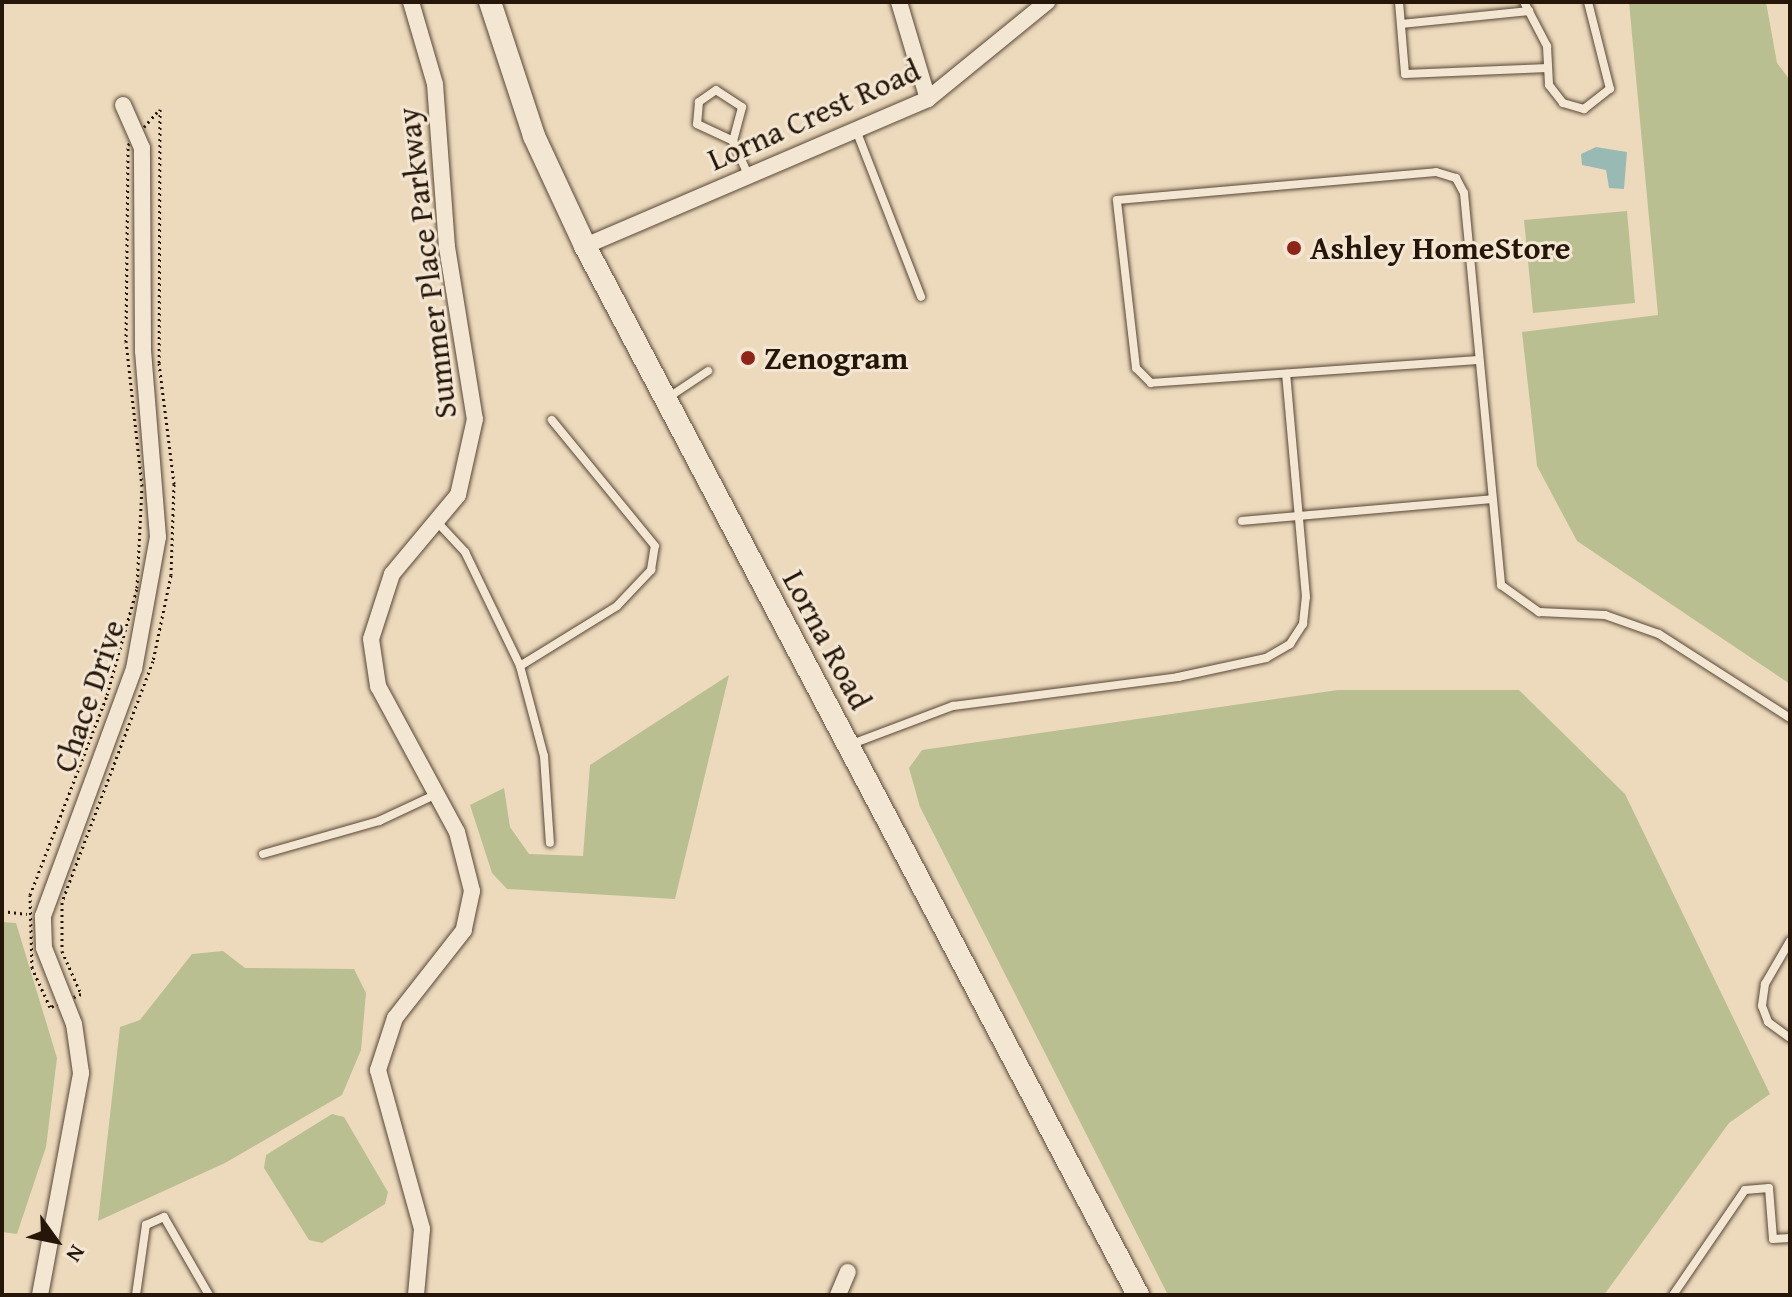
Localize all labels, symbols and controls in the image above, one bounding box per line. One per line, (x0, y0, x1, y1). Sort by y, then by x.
street label: Lorna Crest Road (702, 51, 926, 179)
street label: Summer Place Parkway (389, 105, 465, 421)
place label: Ashley HomeStore (1310, 229, 1570, 267)
marker: Ashley HomeStore (1285, 239, 1303, 257)
place label: Zenogram (764, 339, 908, 377)
marker: Zenogram (739, 349, 757, 367)
street label: Lorna Road (774, 564, 880, 716)
street label: Chace Drive (45, 615, 133, 777)
north arrow (16, 1201, 96, 1281)
text: N (59, 1239, 94, 1269)

